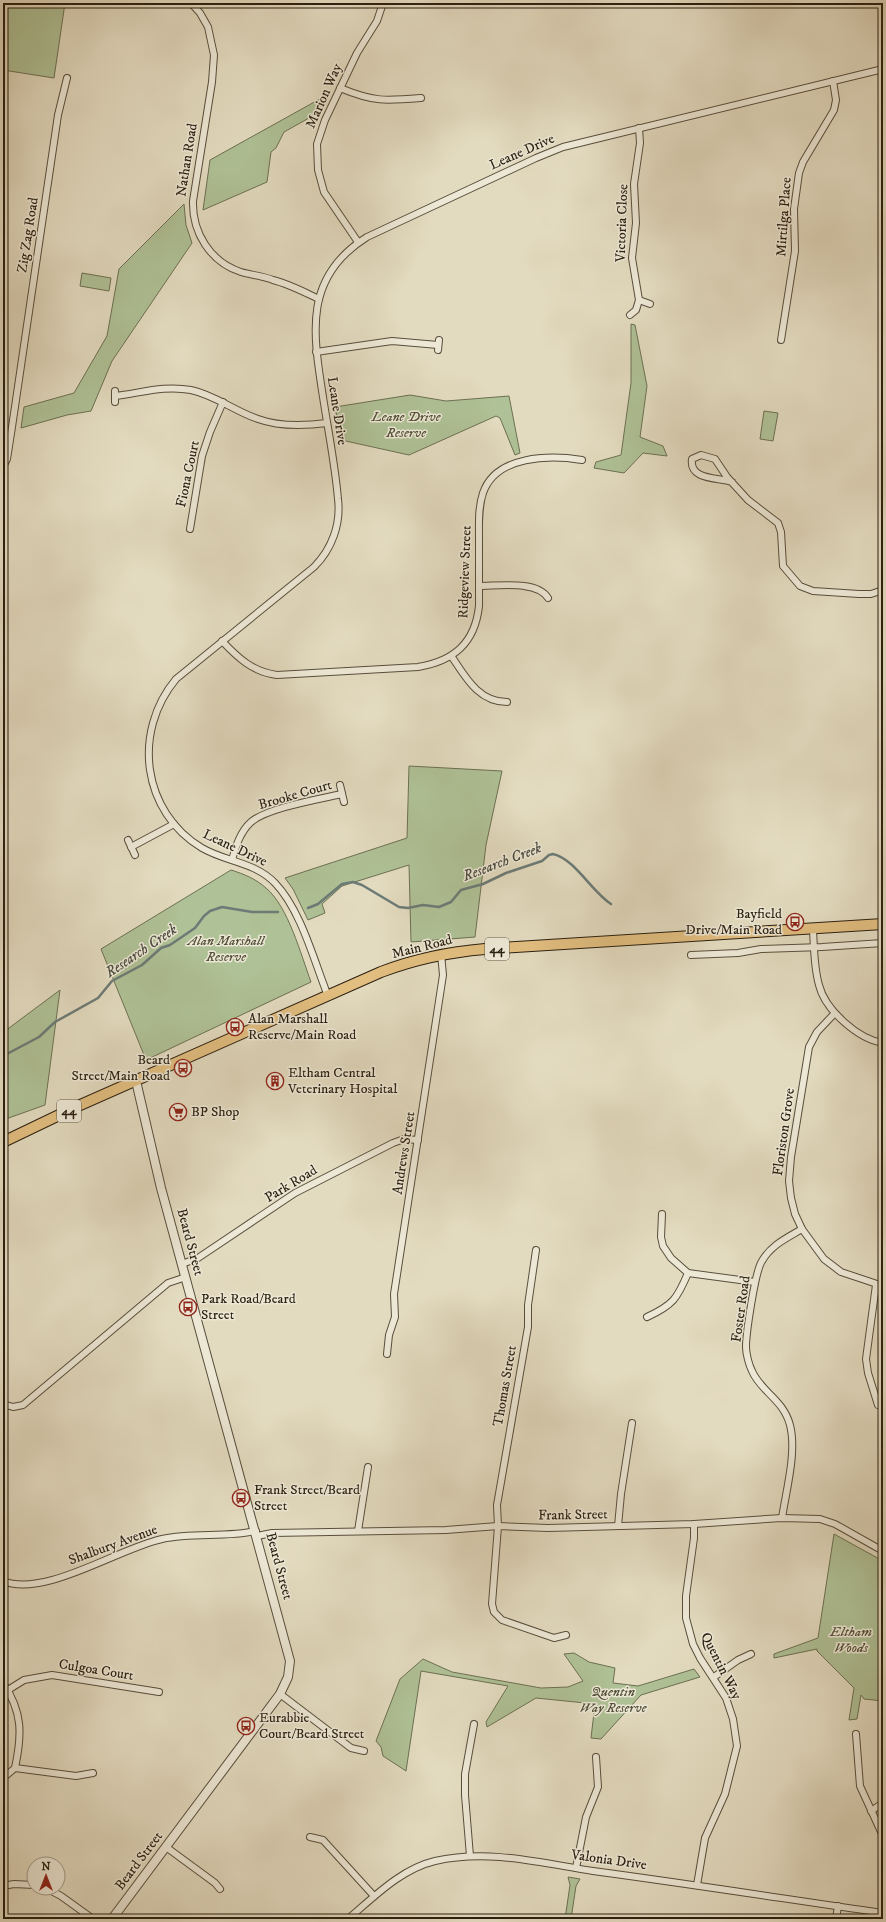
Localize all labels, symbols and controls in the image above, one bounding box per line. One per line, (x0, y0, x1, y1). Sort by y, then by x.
street label: Marion Way (302, 60, 346, 131)
street label: Nathan Road (172, 122, 202, 198)
street label: Leane Drive (487, 130, 557, 174)
street label: Mirtilga Place (772, 176, 796, 257)
street label: Victoria Close (612, 183, 632, 263)
street label: Zig Zag Road (13, 196, 43, 274)
street label: Leane Drive (323, 375, 351, 447)
park label: Leane Drive Reserve (371, 408, 442, 442)
street label: Fiona Court (172, 438, 204, 509)
street label: Ridgeview Street (454, 525, 476, 619)
street label: Brooke Court (256, 776, 334, 814)
street label: Leane Drive (200, 825, 270, 871)
water label: Research Creek (459, 838, 545, 886)
place label: Bayfield Drive/Main Road (685, 905, 782, 939)
bus stop icon: Bayfield Drive/Main Road (785, 912, 805, 932)
water label: Research Creek (101, 920, 181, 983)
street label: Main Road (390, 931, 454, 963)
park label: Alan Marshall Reserve (186, 932, 266, 966)
road number: 44 (485, 938, 509, 960)
place label: Alan Marshall Reserve/Main Road (248, 1010, 356, 1044)
bus stop icon: Alan Marshall Reserve/Main Road (225, 1017, 245, 1037)
place label: Beard Street/Main Road (71, 1051, 170, 1085)
bus stop icon: Beard Street/Main Road (173, 1058, 193, 1078)
place label: Eltham Central Veterinary Hospital (287, 1064, 398, 1098)
building icon: Eltham Central Veterinary Hospital (265, 1071, 285, 1091)
street label: Floriston Grove (769, 1087, 799, 1177)
road number: 44 (57, 1100, 81, 1122)
supermarket icon: BP Shop (168, 1102, 188, 1122)
place label: BP Shop (191, 1103, 239, 1121)
street label: Andrews Street (389, 1110, 420, 1196)
street label: Park Road (261, 1161, 321, 1207)
street label: Beard Street (172, 1206, 208, 1278)
street label: Foster Road (727, 1275, 755, 1343)
place label: Park Road/Beard Street (201, 1290, 296, 1324)
bus stop icon: Park Road/Beard Street (178, 1297, 198, 1317)
street label: Thomas Street (489, 1344, 521, 1428)
place label: Frank Street/Beard Street (254, 1481, 360, 1515)
bus stop icon: Frank Street/Beard Street (231, 1488, 251, 1508)
street label: Frank Street (538, 1505, 608, 1525)
street label: Shalbury Avenue (66, 1521, 160, 1569)
street label: Beard Street (261, 1530, 297, 1602)
park label: Eltham Woods (829, 1623, 872, 1657)
street label: Quentin Way (696, 1629, 746, 1703)
street label: Culgoa Court (57, 1655, 135, 1685)
park label: Quentin Way Reserve (580, 1683, 648, 1717)
place label: Eurabbie Court/Beard Street (259, 1709, 365, 1743)
bus stop icon: Eurabbie Court/Beard Street (236, 1716, 256, 1736)
street label: Beard Street (111, 1828, 167, 1894)
street label: Valonia Drive (569, 1846, 648, 1874)
north arrow (26, 1856, 66, 1896)
text: N (41, 1860, 51, 1874)

